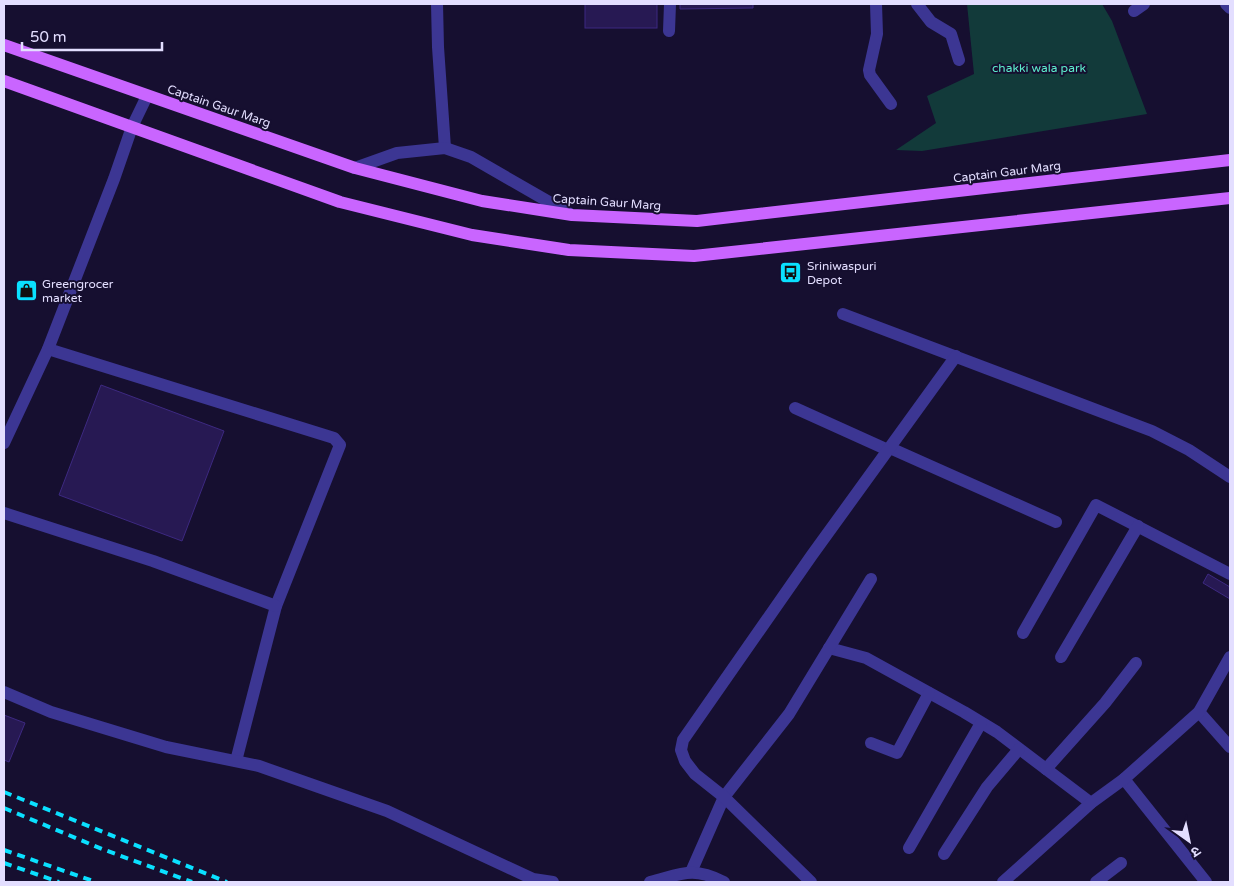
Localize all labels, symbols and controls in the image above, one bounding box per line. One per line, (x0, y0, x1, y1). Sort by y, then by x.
scale bar (22, 20, 162, 52)
text: 50 m (30, 28, 67, 46)
park label: chakki wala park (992, 61, 1087, 75)
street label: Captain Gaur Marg (165, 82, 273, 130)
street label: Captain Gaur Marg (952, 158, 1062, 186)
street label: Captain Gaur Marg (552, 191, 662, 213)
place label: Sriniwaspuri Depot (807, 259, 877, 287)
bus stop icon: Sriniwaspuri Depot (779, 261, 803, 285)
place label: Greengrocer market (42, 277, 114, 305)
shop icon: Greengrocer market (14, 279, 38, 303)
north arrow (1164, 816, 1214, 866)
text: उ (1187, 842, 1204, 861)

